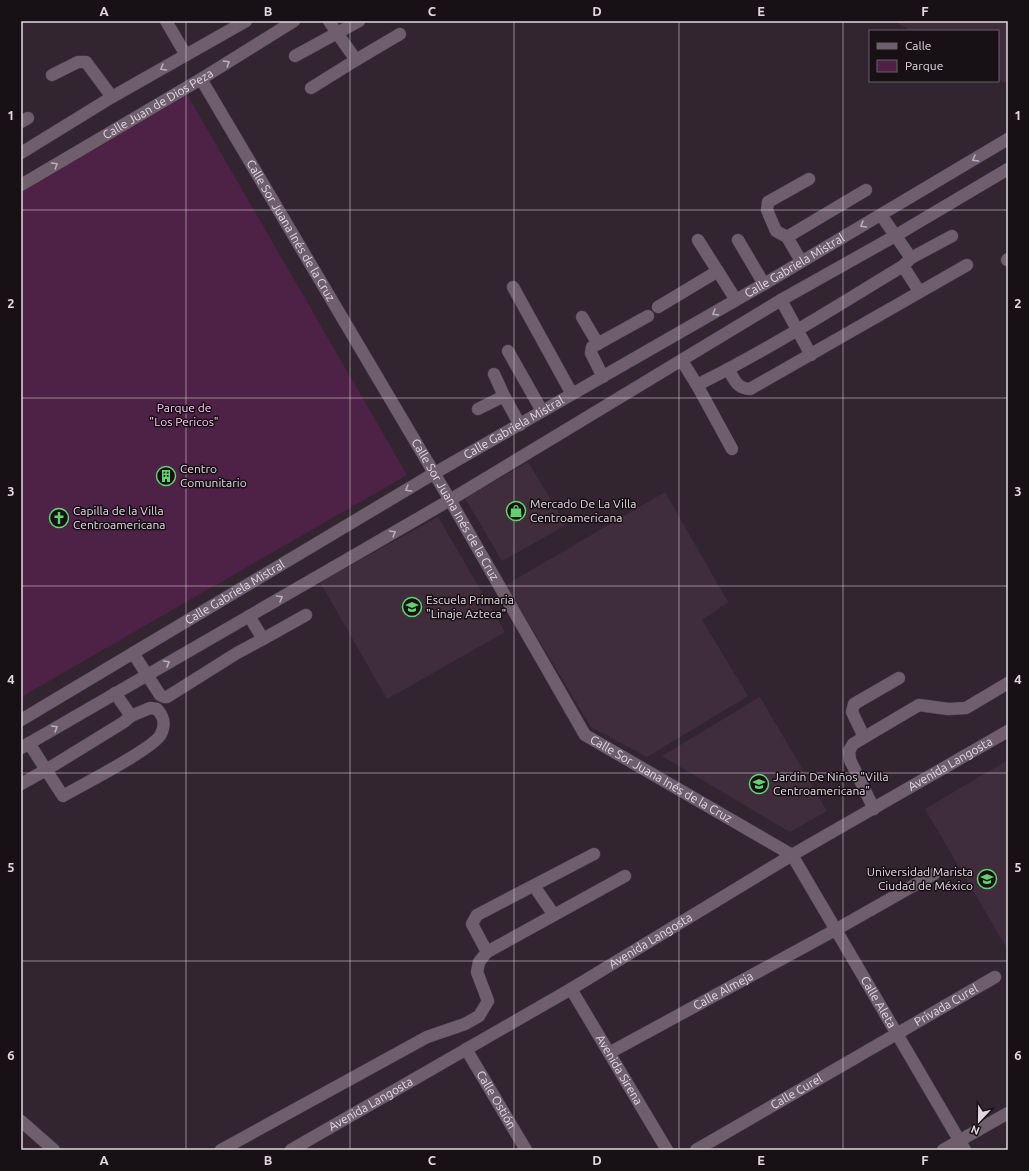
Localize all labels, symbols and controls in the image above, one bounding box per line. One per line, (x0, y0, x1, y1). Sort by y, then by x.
text: A (99, 4, 109, 18)
text: B (264, 4, 273, 18)
text: C (428, 4, 437, 18)
text: D (592, 4, 602, 18)
text: E (757, 4, 765, 18)
text: F (921, 4, 929, 18)
legend (869, 30, 999, 82)
text: Calle (905, 39, 931, 52)
text: Parque (905, 59, 943, 72)
one-way arrow (222, 61, 229, 68)
one-way arrow (160, 63, 167, 70)
street label: Calle Juan de Dios Peza (100, 66, 215, 141)
text: 1 (7, 108, 15, 122)
text: 1 (1014, 108, 1022, 122)
one-way arrow (972, 154, 979, 161)
street label: Calle Sor Juana Inés de la Cruz (244, 157, 338, 304)
one-way arrow (51, 163, 58, 170)
one-way arrow (860, 221, 867, 228)
street label: Calle Gabriela Mistral (742, 231, 846, 300)
text: 2 (7, 296, 15, 310)
text: 2 (1014, 296, 1022, 310)
one-way arrow (712, 308, 719, 315)
street label: Calle Gabriela Mistral (461, 393, 566, 461)
park label: Parque de "Los Pericos" (149, 401, 219, 428)
street label: Calle Sor Juana Inés de la Cruz (409, 436, 502, 583)
place label: Centro Comunitario (180, 462, 247, 489)
building icon: Centro Comunitario (155, 465, 177, 487)
text: 3 (7, 484, 15, 498)
text: 3 (1014, 484, 1022, 498)
one-way arrow (405, 485, 412, 492)
place label: Mercado De La Villa Centroamericana (530, 497, 636, 524)
shop icon: Mercado De La Villa Centroamericana (505, 500, 527, 522)
place label: Capilla de la Villa Centroamericana (73, 504, 165, 531)
church icon: Capilla de la Villa Centroamericana (48, 507, 70, 529)
one-way arrow (389, 531, 396, 538)
street label: Calle Gabriela Mistral (182, 557, 287, 627)
place label: Escuela Primaria "Linaje Azteca" (426, 593, 514, 620)
one-way arrow (276, 596, 283, 603)
school or university icon: Escuela Primaria "Linaje Azteca" (401, 596, 423, 618)
one-way arrow (163, 661, 170, 668)
text: 4 (7, 672, 15, 686)
text: 4 (1014, 672, 1022, 686)
one-way arrow (51, 725, 58, 732)
street label: Calle Sor Juana Inés de la Cruz (588, 732, 735, 825)
street label: Avenida Langosta (906, 734, 995, 793)
place label: Jardin De Niños "Villa Centroamericana" (773, 770, 889, 797)
school or university icon: Jardin De Niños "Villa Centroamericana" (748, 773, 770, 795)
text: 5 (7, 860, 15, 874)
text: 5 (1014, 860, 1022, 874)
place label: Universidad Marista Ciudad de México (867, 865, 973, 892)
school or university icon: Universidad Marista Ciudad de México (976, 868, 998, 890)
street label: Avenida Langosta (606, 910, 694, 971)
street label: Calle Almeja (691, 969, 755, 1012)
street label: Calle Aleta (859, 974, 899, 1030)
street label: Privada Curel (912, 981, 980, 1028)
street label: Avenida Sirena (594, 1032, 645, 1107)
text: 6 (7, 1048, 15, 1062)
text: 6 (1014, 1048, 1022, 1062)
street label: Calle Ostión (474, 1068, 519, 1131)
street label: Calle Curel (768, 1071, 824, 1112)
street label: Avenida Langosta (326, 1074, 415, 1133)
north arrow (959, 1101, 999, 1141)
text: N (969, 1123, 981, 1137)
text: A (99, 1153, 109, 1167)
text: B (264, 1153, 273, 1167)
text: C (428, 1153, 437, 1167)
text: D (592, 1153, 602, 1167)
text: E (757, 1153, 765, 1167)
text: F (921, 1153, 929, 1167)

